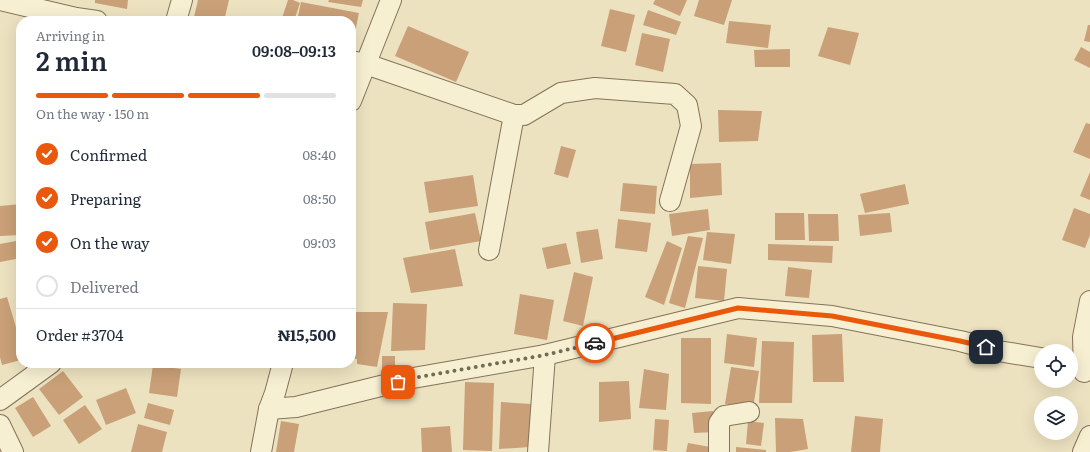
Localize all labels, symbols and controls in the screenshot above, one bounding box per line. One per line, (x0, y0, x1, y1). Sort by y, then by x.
text: Arriving in (36, 26, 105, 45)
text: 09:08–09:13 (252, 39, 336, 62)
text: 2 min (36, 40, 107, 79)
text: On the way · 150 m (36, 104, 149, 123)
icon: check (36, 143, 58, 165)
text: Confirmed (70, 143, 147, 166)
text: 08:40 (303, 145, 336, 164)
icon: check (36, 187, 58, 209)
text: Preparing (70, 187, 141, 210)
text: 08:50 (303, 189, 336, 208)
icon: check (36, 231, 58, 253)
text: On the way (70, 231, 150, 254)
text: 09:03 (303, 233, 336, 252)
text: Delivered (70, 275, 139, 298)
text: Order #3704 (36, 323, 123, 346)
text: ₦15,500 (278, 323, 336, 346)
courier (575, 323, 615, 363)
pin (969, 330, 1003, 364)
icon: car (584, 332, 606, 354)
icon: home (975, 336, 997, 358)
map controls (1034, 344, 1078, 440)
button: locate (1034, 344, 1078, 388)
pin (381, 365, 415, 399)
icon: bag (387, 371, 409, 393)
button: layers (1034, 396, 1078, 440)

